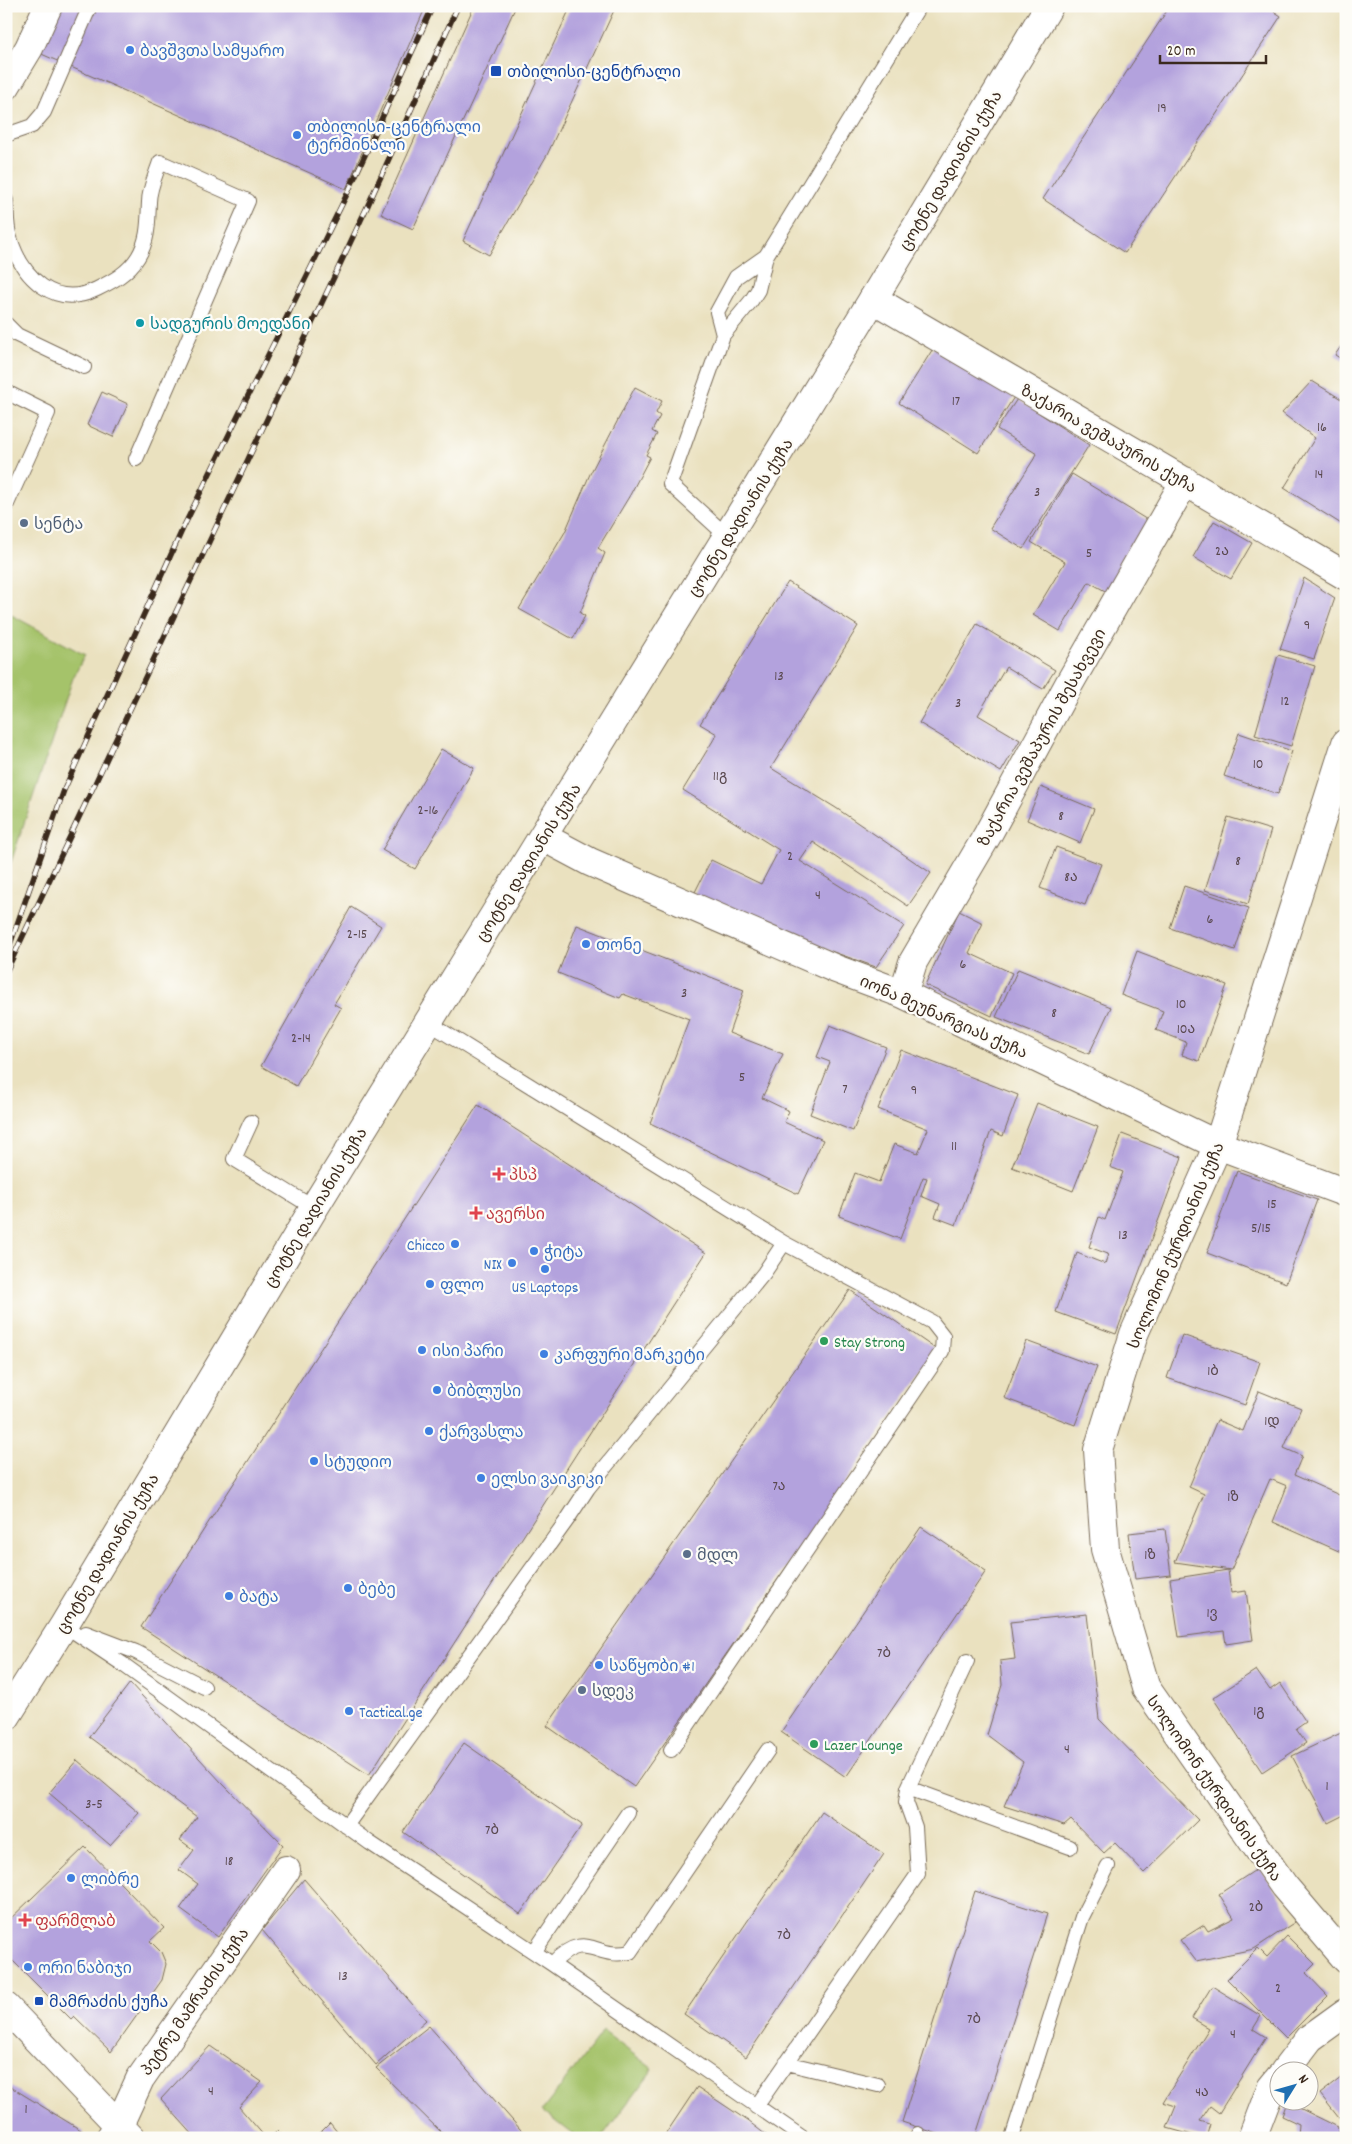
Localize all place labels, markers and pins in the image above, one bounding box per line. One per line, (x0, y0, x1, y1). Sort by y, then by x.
place label: ბავშვთა სამყარო (140, 41, 285, 64)
marker: ბავშვთა სამყარო (124, 44, 136, 56)
place label: თბილისი-ცენტრალი (507, 62, 681, 85)
marker: თბილისი-ცენტრალი (489, 64, 503, 78)
place label: თბილისი-ცენტრალი ტერმინალი (307, 117, 481, 158)
marker: თბილისი-ცენტრალი ტერმინალი (291, 129, 303, 141)
place label: სადგურის მოედანი (150, 314, 310, 337)
marker: სადგურის მოედანი (134, 317, 146, 329)
place label: სენტა (34, 514, 83, 537)
marker: სენტა (18, 517, 30, 529)
place label: თონე (596, 935, 642, 958)
marker: თონე (580, 938, 592, 950)
place label: პსპ (509, 1165, 537, 1188)
marker: პსპ (493, 1168, 505, 1180)
place label: ავერსი (486, 1204, 545, 1227)
marker: ავერსი (470, 1207, 482, 1219)
place label: Chicco (407, 1235, 445, 1258)
marker: Chicco (449, 1238, 461, 1250)
place label: ჭიტა (544, 1242, 583, 1265)
marker: ჭიტა (528, 1245, 540, 1257)
place label: NIX (483, 1254, 502, 1277)
marker: NIX (506, 1257, 518, 1269)
marker: US Laptops (539, 1263, 551, 1275)
place label: ფლო (440, 1275, 484, 1298)
place label: US Laptops (512, 1277, 579, 1300)
marker: ფლო (424, 1278, 436, 1290)
place label: Stay Strong (834, 1332, 905, 1355)
marker: Stay Strong (818, 1335, 830, 1347)
place label: ისი პარი (432, 1341, 504, 1364)
marker: ისი პარი (416, 1344, 428, 1356)
place label: კარფური მარკეტი (554, 1345, 705, 1368)
marker: კარფური მარკეტი (538, 1348, 550, 1360)
place label: ბიბლუსი (447, 1381, 521, 1404)
marker: ბიბლუსი (431, 1384, 443, 1396)
place label: ქარვასლა (439, 1422, 524, 1445)
marker: ქარვასლა (423, 1425, 435, 1437)
place label: სტუდიო (324, 1452, 392, 1475)
marker: სტუდიო (308, 1455, 320, 1467)
place label: ელსი ვაიკიკი (491, 1469, 604, 1492)
marker: ელსი ვაიკიკი (475, 1472, 487, 1484)
place label: მდლ (697, 1545, 738, 1568)
marker: მდლ (681, 1548, 693, 1560)
place label: ბებე (358, 1579, 396, 1602)
marker: ბებე (342, 1582, 354, 1594)
place label: ბატა (239, 1587, 279, 1610)
marker: ბატა (223, 1590, 235, 1602)
place label: საწყობი #1 (609, 1656, 695, 1679)
marker: საწყობი #1 (593, 1659, 605, 1671)
place label: სდეკ (592, 1681, 634, 1704)
marker: სდეკ (576, 1684, 588, 1696)
place label: Tactical.ge (359, 1702, 423, 1725)
marker: Tactical.ge (343, 1705, 355, 1717)
place label: Lazer Lounge (824, 1735, 903, 1758)
marker: Lazer Lounge (808, 1738, 820, 1750)
place label: ლიბრე (81, 1869, 139, 1892)
marker: ლიბრე (65, 1872, 77, 1884)
place label: ფარმლაბ (35, 1911, 116, 1934)
marker: ფარმლაბ (19, 1914, 31, 1926)
place label: ორი ნაბიჯი (38, 1958, 132, 1981)
marker: ორი ნაბიჯი (22, 1961, 34, 1973)
place label: მამრაძის ქუჩა (49, 1992, 168, 2015)
marker: მამრაძის ქუჩა (33, 1995, 45, 2007)

